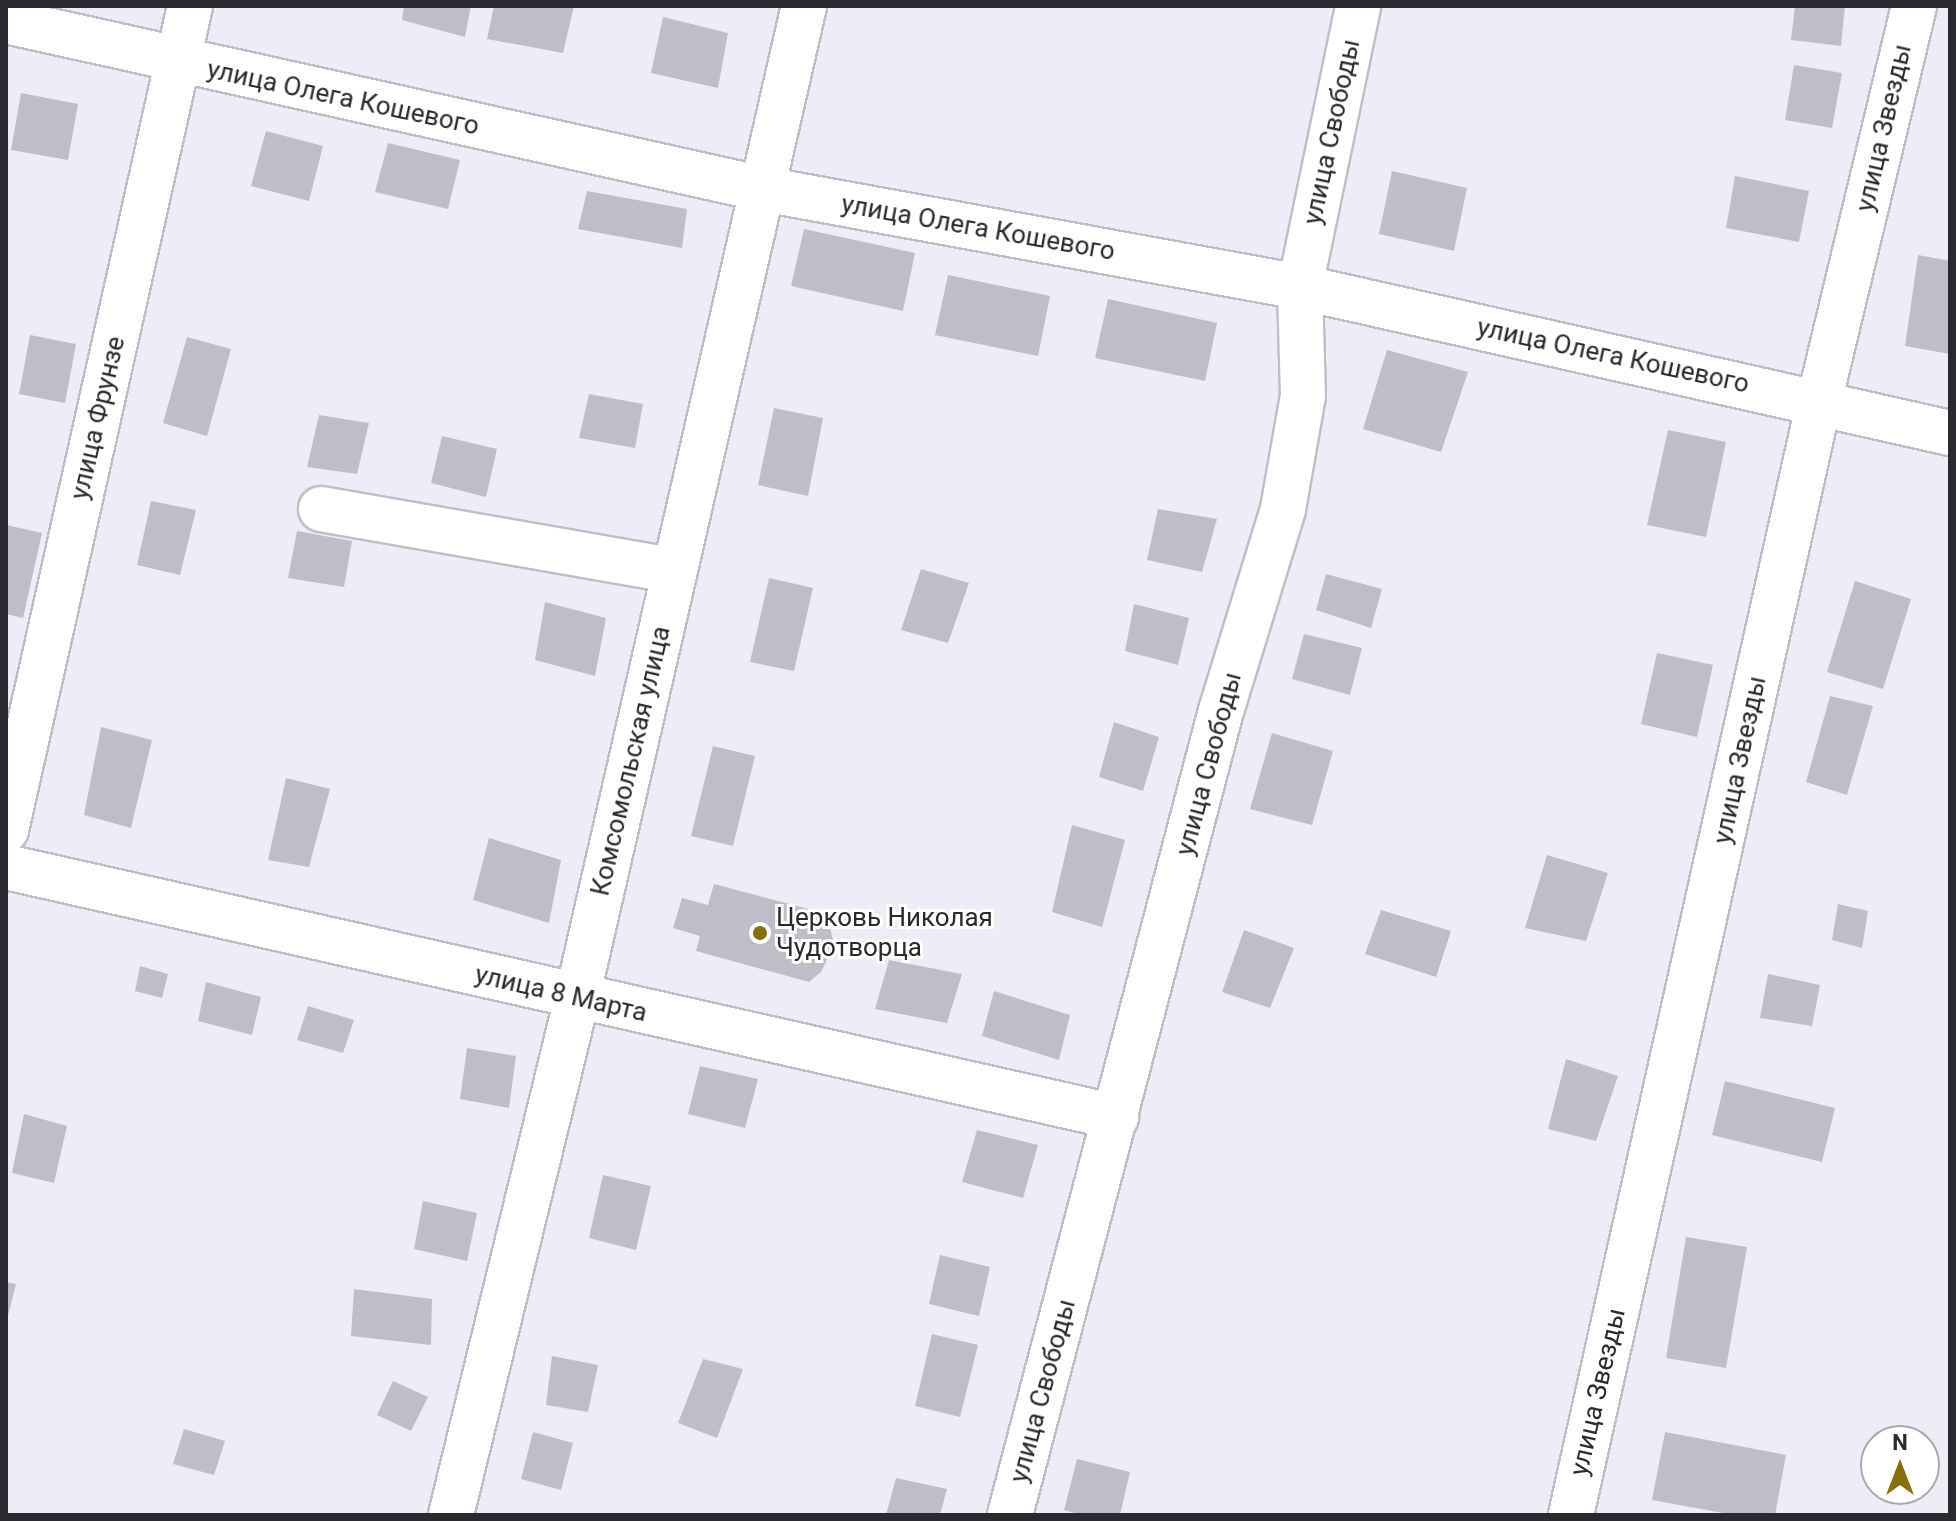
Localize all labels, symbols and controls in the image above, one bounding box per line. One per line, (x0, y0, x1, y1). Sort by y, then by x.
street label: улица Свободы (1297, 37, 1367, 227)
street label: улица Звезды (1850, 41, 1918, 215)
street label: улица Олега Кошевого (204, 54, 482, 142)
street label: улица Олега Кошевого (839, 189, 1117, 267)
street label: улица Олега Кошевого (1474, 312, 1752, 400)
street label: улица Фрунзе (64, 333, 132, 503)
street label: Комсомольская улица (585, 623, 677, 899)
street label: улица Свободы (1170, 669, 1248, 859)
street label: улица Звезды (1707, 673, 1773, 847)
place label: Церковь Николая Чудотворца (776, 902, 993, 964)
marker: Церковь Николая Чудотворца (751, 924, 769, 942)
street label: улица 8 Марта (472, 959, 650, 1029)
street label: улица Свободы (1004, 1296, 1082, 1486)
street label: улица Звезды (1564, 1305, 1632, 1479)
north arrow (1860, 1425, 1940, 1505)
text: N (1892, 1430, 1908, 1455)

